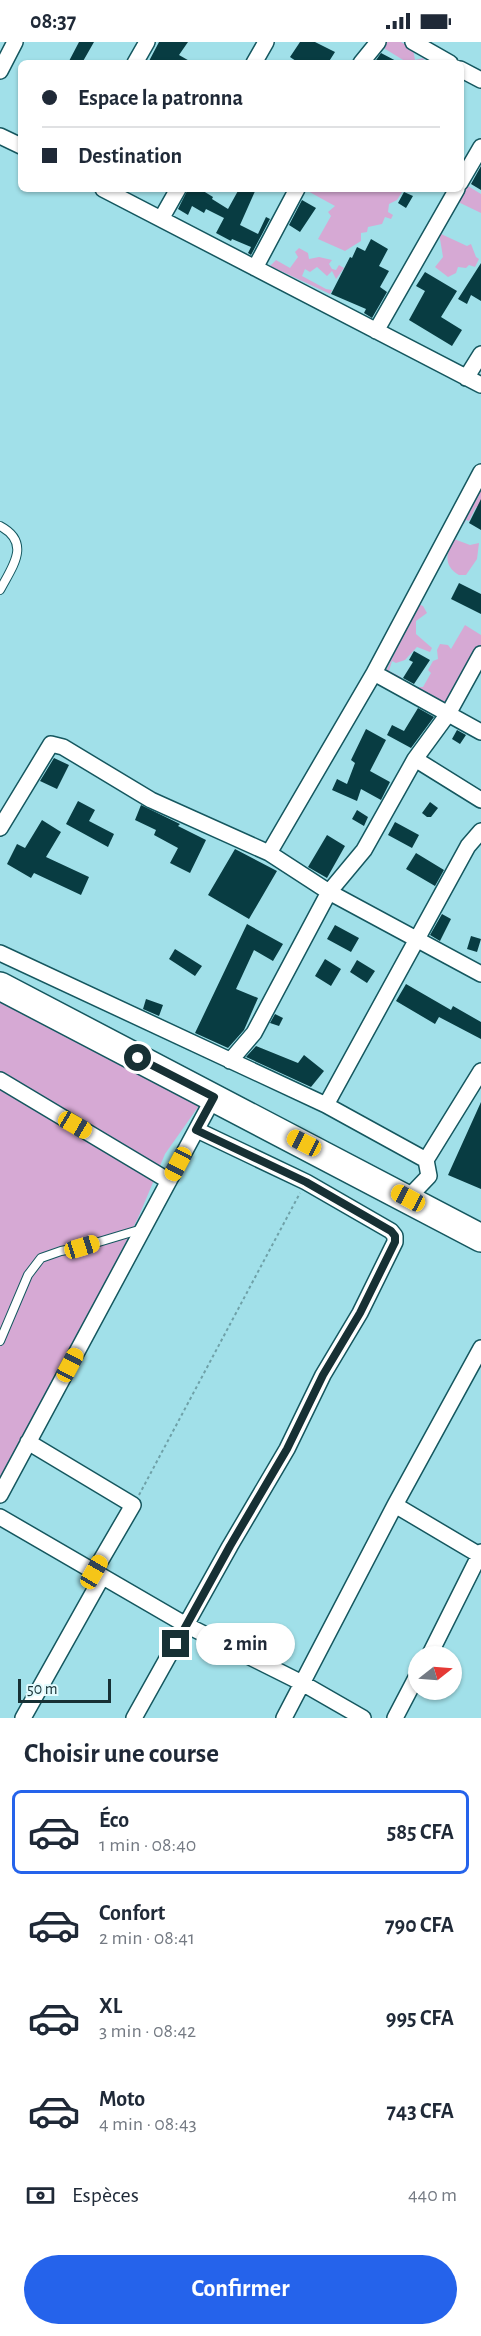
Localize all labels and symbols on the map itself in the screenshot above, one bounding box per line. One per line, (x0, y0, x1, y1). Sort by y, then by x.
route start (124, 1044, 151, 1071)
car (55, 1108, 95, 1142)
car (284, 1127, 324, 1159)
car (162, 1144, 194, 1184)
car (388, 1182, 428, 1214)
car (62, 1233, 102, 1261)
car (54, 1345, 86, 1385)
car (77, 1552, 111, 1592)
callout: 2 min (197, 1623, 296, 1665)
route end (162, 1630, 189, 1657)
north arrow (408, 1646, 462, 1700)
scale bar (18, 1676, 111, 1704)

